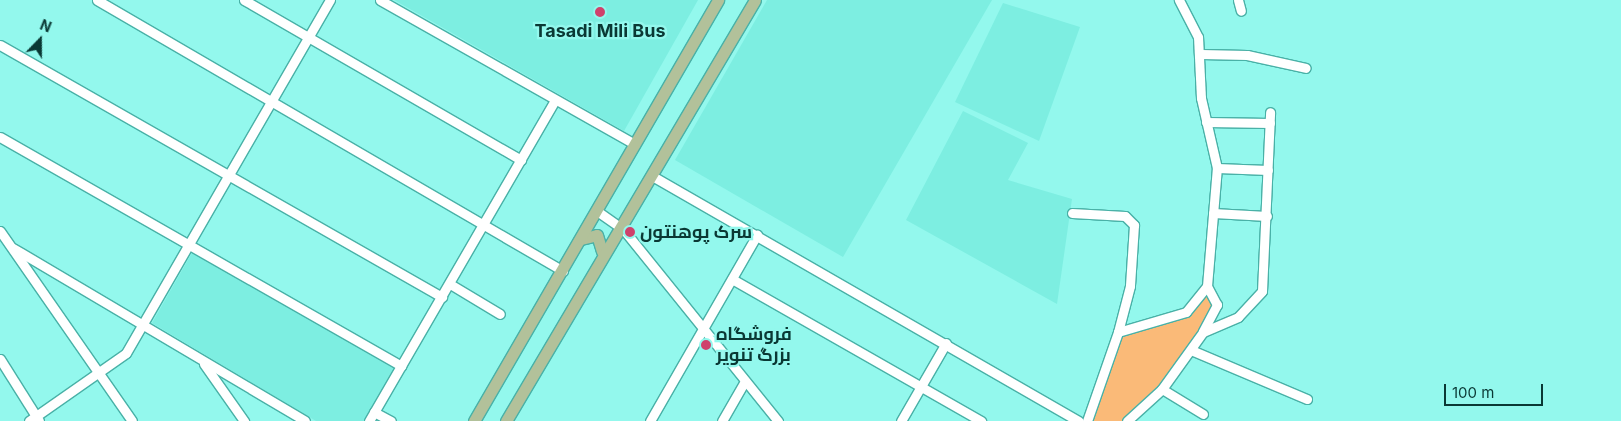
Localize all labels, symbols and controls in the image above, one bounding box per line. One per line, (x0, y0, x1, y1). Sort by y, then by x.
marker: Tasadi Mili Bus (594, 6, 606, 18)
north arrow (15, 15, 65, 65)
text: N (38, 16, 54, 36)
place label: Tasadi Mili Bus (534, 20, 666, 42)
place label: سرک پوهنتون (640, 221, 752, 243)
marker: سرک پوهنتون (624, 226, 636, 238)
place label: فروشگاه بزرگ تنویر (716, 324, 792, 366)
marker: فروشگاه بزرگ تنویر (700, 339, 712, 351)
scale bar (1446, 374, 1545, 406)
text: 100 m (1452, 383, 1494, 402)

